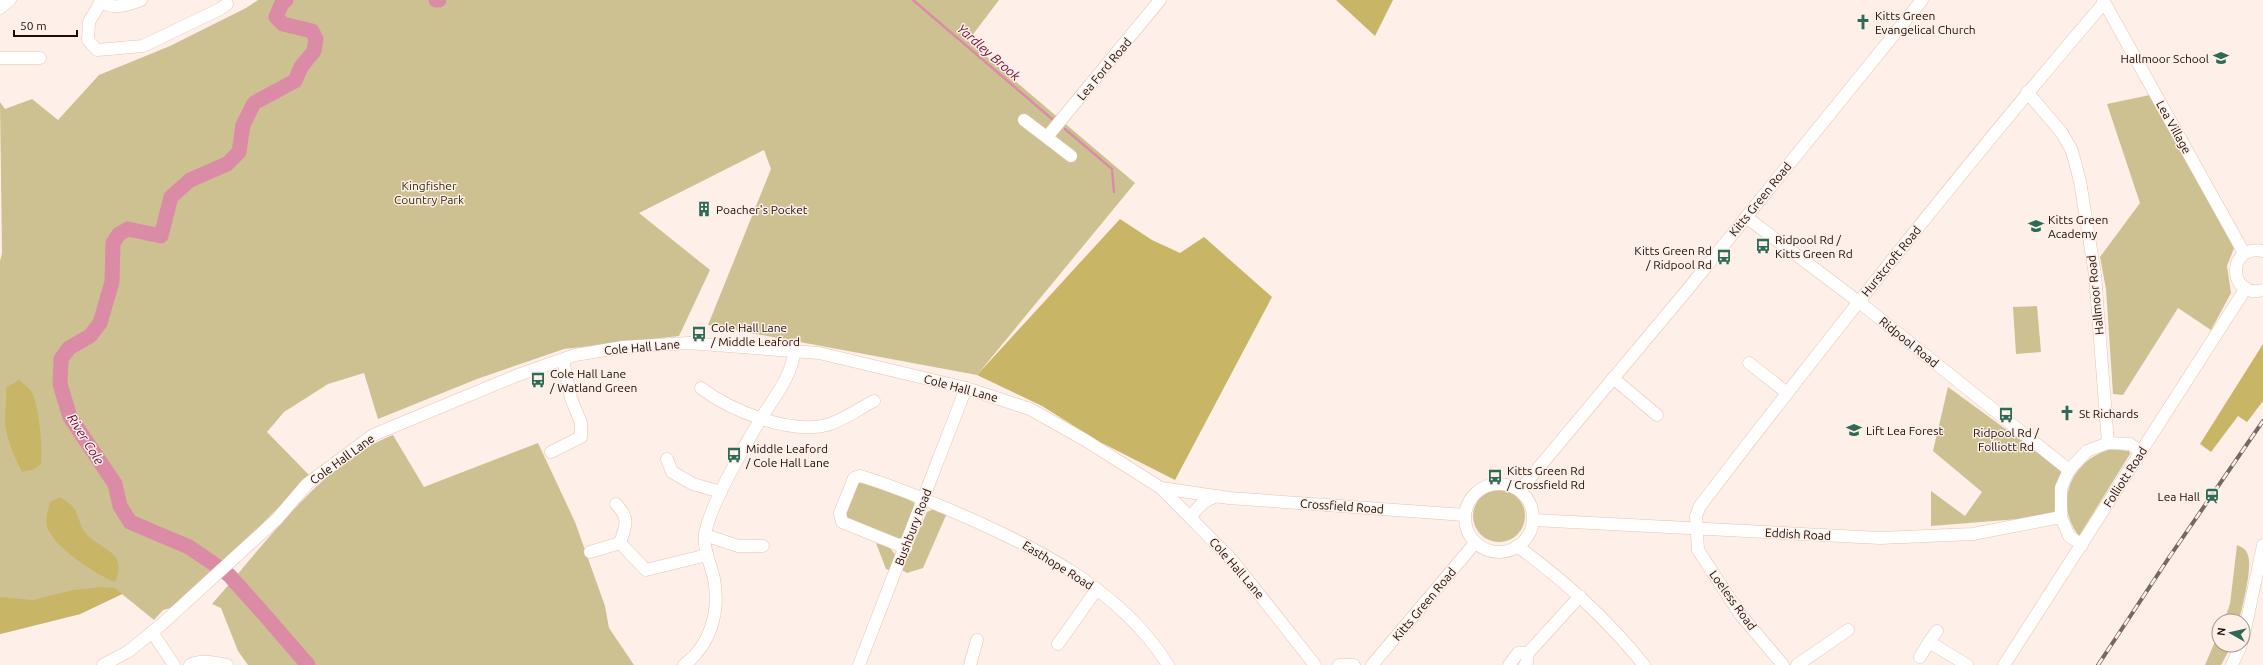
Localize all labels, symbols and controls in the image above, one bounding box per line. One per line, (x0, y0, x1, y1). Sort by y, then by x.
place label: Kitts Green Evangelical Church (1875, 9, 1976, 36)
scale bar (14, 12, 77, 38)
church icon: Kitts Green Evangelical Church (1854, 13, 1872, 31)
text: 50 m (20, 19, 47, 32)
water label: Yardley Brook (955, 21, 1023, 83)
street label: Lea Ford Road (1074, 35, 1134, 103)
school or university icon: Hallmoor School (2212, 49, 2230, 67)
place label: Hallmoor School (2121, 52, 2209, 65)
street label: Lea Village (2154, 98, 2194, 156)
street label: Kitts Green Road (1726, 160, 1794, 238)
park label: Kingfisher Country Park (394, 179, 464, 206)
building icon: Poacher's Pocket (695, 200, 713, 218)
place label: Poacher's Pocket (716, 203, 808, 216)
place label: Kitts Green Academy (2048, 213, 2108, 240)
school or university icon: Kitts Green Academy (2027, 217, 2045, 235)
street label: Hurstcroft Road (1859, 223, 1923, 299)
place label: Ridpool Rd / Kitts Green Rd (1775, 233, 1853, 260)
bus stop icon: Ridpool Rd / Kitts Green Rd (1754, 237, 1772, 255)
place label: Kitts Green Rd / Ridpool Rd (1634, 244, 1712, 271)
bus stop icon: Kitts Green Rd / Ridpool Rd (1715, 248, 1733, 266)
street label: Hallmoor Road (2084, 254, 2106, 336)
street label: Ridpool Road (1877, 314, 1941, 370)
place label: Cole Hall Lane / Middle Leaford (710, 321, 800, 348)
bus stop icon: Cole Hall Lane / Middle Leaford (690, 325, 708, 343)
street label: Cole Hall Lane (603, 337, 681, 357)
place label: Cole Hall Lane / Watland Green (549, 367, 637, 394)
bus stop icon: Cole Hall Lane / Watland Green (529, 371, 547, 389)
street label: Cole Hall Lane (923, 372, 999, 404)
church icon: St Richards (2058, 404, 2076, 422)
bus stop icon: Ridpool Rd / Folliott Rd (1997, 406, 2015, 424)
place label: St Richards (2079, 407, 2139, 420)
water label: River Cole (65, 411, 107, 467)
school or university icon: Lift Lea Forest (1845, 421, 1863, 439)
place label: Lift Lea Forest (1866, 424, 1943, 437)
place label: Ridpool Rd / Folliott Rd (1973, 426, 2040, 453)
street label: Cole Hall Lane (307, 431, 377, 487)
place label: Middle Leaford / Cole Hall Lane (745, 442, 829, 469)
street label: Folliott Road (2101, 444, 2149, 510)
bus stop icon: Middle Leaford / Cole Hall Lane (725, 446, 743, 464)
place label: Kitts Green Rd / Crossfield Rd (1506, 464, 1585, 491)
bus stop icon: Kitts Green Rd / Crossfield Rd (1486, 468, 1504, 486)
street label: Bushbury Road (892, 487, 934, 567)
station icon: Lea Hall (2203, 487, 2221, 505)
place label: Lea Hall (2158, 490, 2200, 503)
street label: Crossfield Road (1300, 497, 1384, 515)
street label: Eddish Road (1765, 526, 1831, 542)
street label: Cole Hall Lane (1207, 535, 1267, 601)
street label: Easthope Road (1020, 538, 1096, 592)
street label: Kitts Green Road (1390, 565, 1458, 643)
street label: Loeless Road (1707, 568, 1759, 632)
north arrow (2211, 613, 2251, 653)
text: N (2215, 627, 2228, 637)

